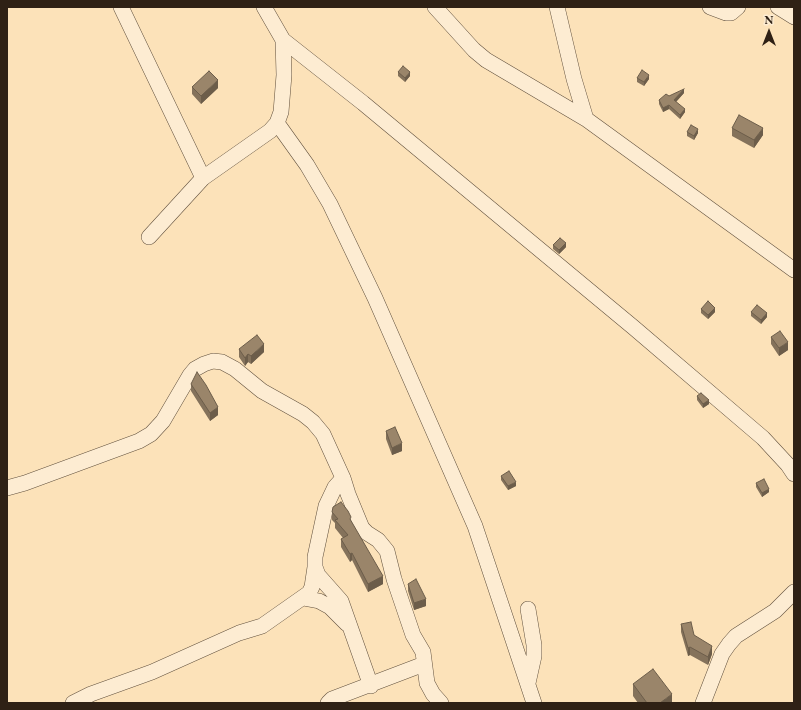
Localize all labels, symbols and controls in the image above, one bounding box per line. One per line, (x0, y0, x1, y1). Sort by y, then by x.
north arrow (749, 12, 789, 52)
text: N (765, 13, 773, 27)

